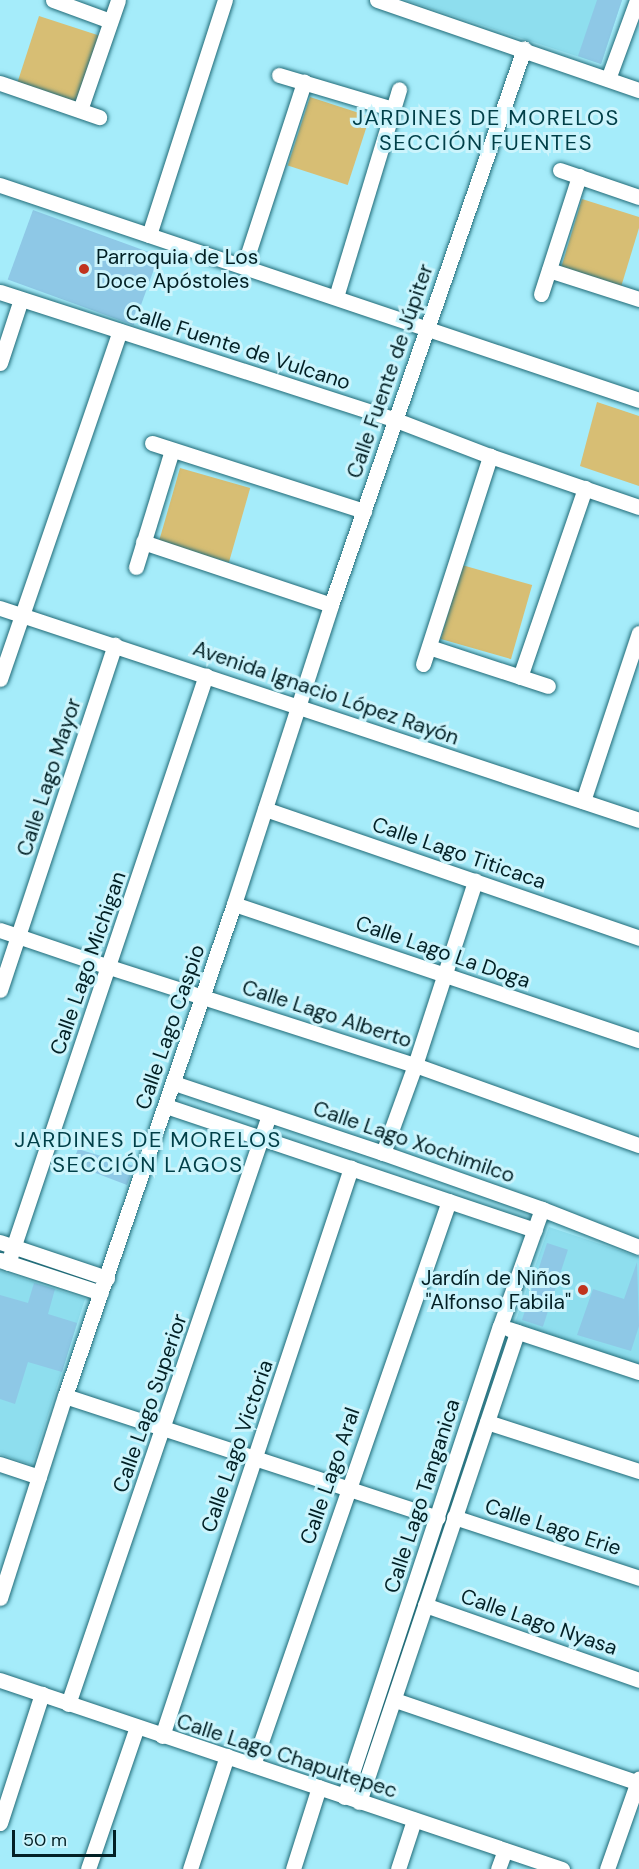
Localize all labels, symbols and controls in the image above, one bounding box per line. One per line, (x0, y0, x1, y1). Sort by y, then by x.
district label: JARDINES DE MORELOS SECCIÓN FUENTES (352, 104, 620, 156)
place label: Parroquia de Los Doce Apóstoles (96, 244, 258, 294)
street label: Calle Fuente de Júpiter (341, 260, 439, 482)
marker: Parroquia de Los Doce Apóstoles (77, 262, 91, 276)
street label: Calle Fuente de Vulcano (122, 299, 354, 395)
street label: Avenida Ignacio López Rayón (190, 636, 462, 750)
street label: Calle Lago Mayor (12, 695, 86, 859)
street label: Calle Lago Titicaca (369, 811, 549, 895)
street label: Calle Lago Michigan (45, 868, 131, 1058)
street label: Calle Lago La Doga (352, 910, 534, 994)
street label: Calle Lago Caspio (130, 941, 210, 1113)
street label: Calle Lago Alberto (239, 975, 415, 1053)
street label: Calle Lago Xochimilco (310, 1096, 518, 1188)
district label: JARDINES DE MORELOS SECCIÓN LAGOS (14, 1126, 282, 1178)
place label: Jardín de Niños "Alfonso Fabila" (421, 1265, 571, 1315)
marker: Jardín de Niños "Alfonso Fabila" (576, 1283, 590, 1297)
street label: Calle Lago Superior (108, 1310, 192, 1496)
street label: Calle Lago Victoria (196, 1357, 278, 1535)
street label: Calle Lago Tanganica (379, 1396, 465, 1596)
street label: Calle Lago Aral (295, 1404, 365, 1548)
street label: Calle Lago Erie (482, 1493, 624, 1561)
street label: Calle Lago Nyasa (457, 1583, 621, 1661)
street label: Calle Lago Chapultepec (173, 1708, 401, 1804)
scale bar (15, 1818, 118, 1856)
text: 50 m (23, 1828, 67, 1852)

